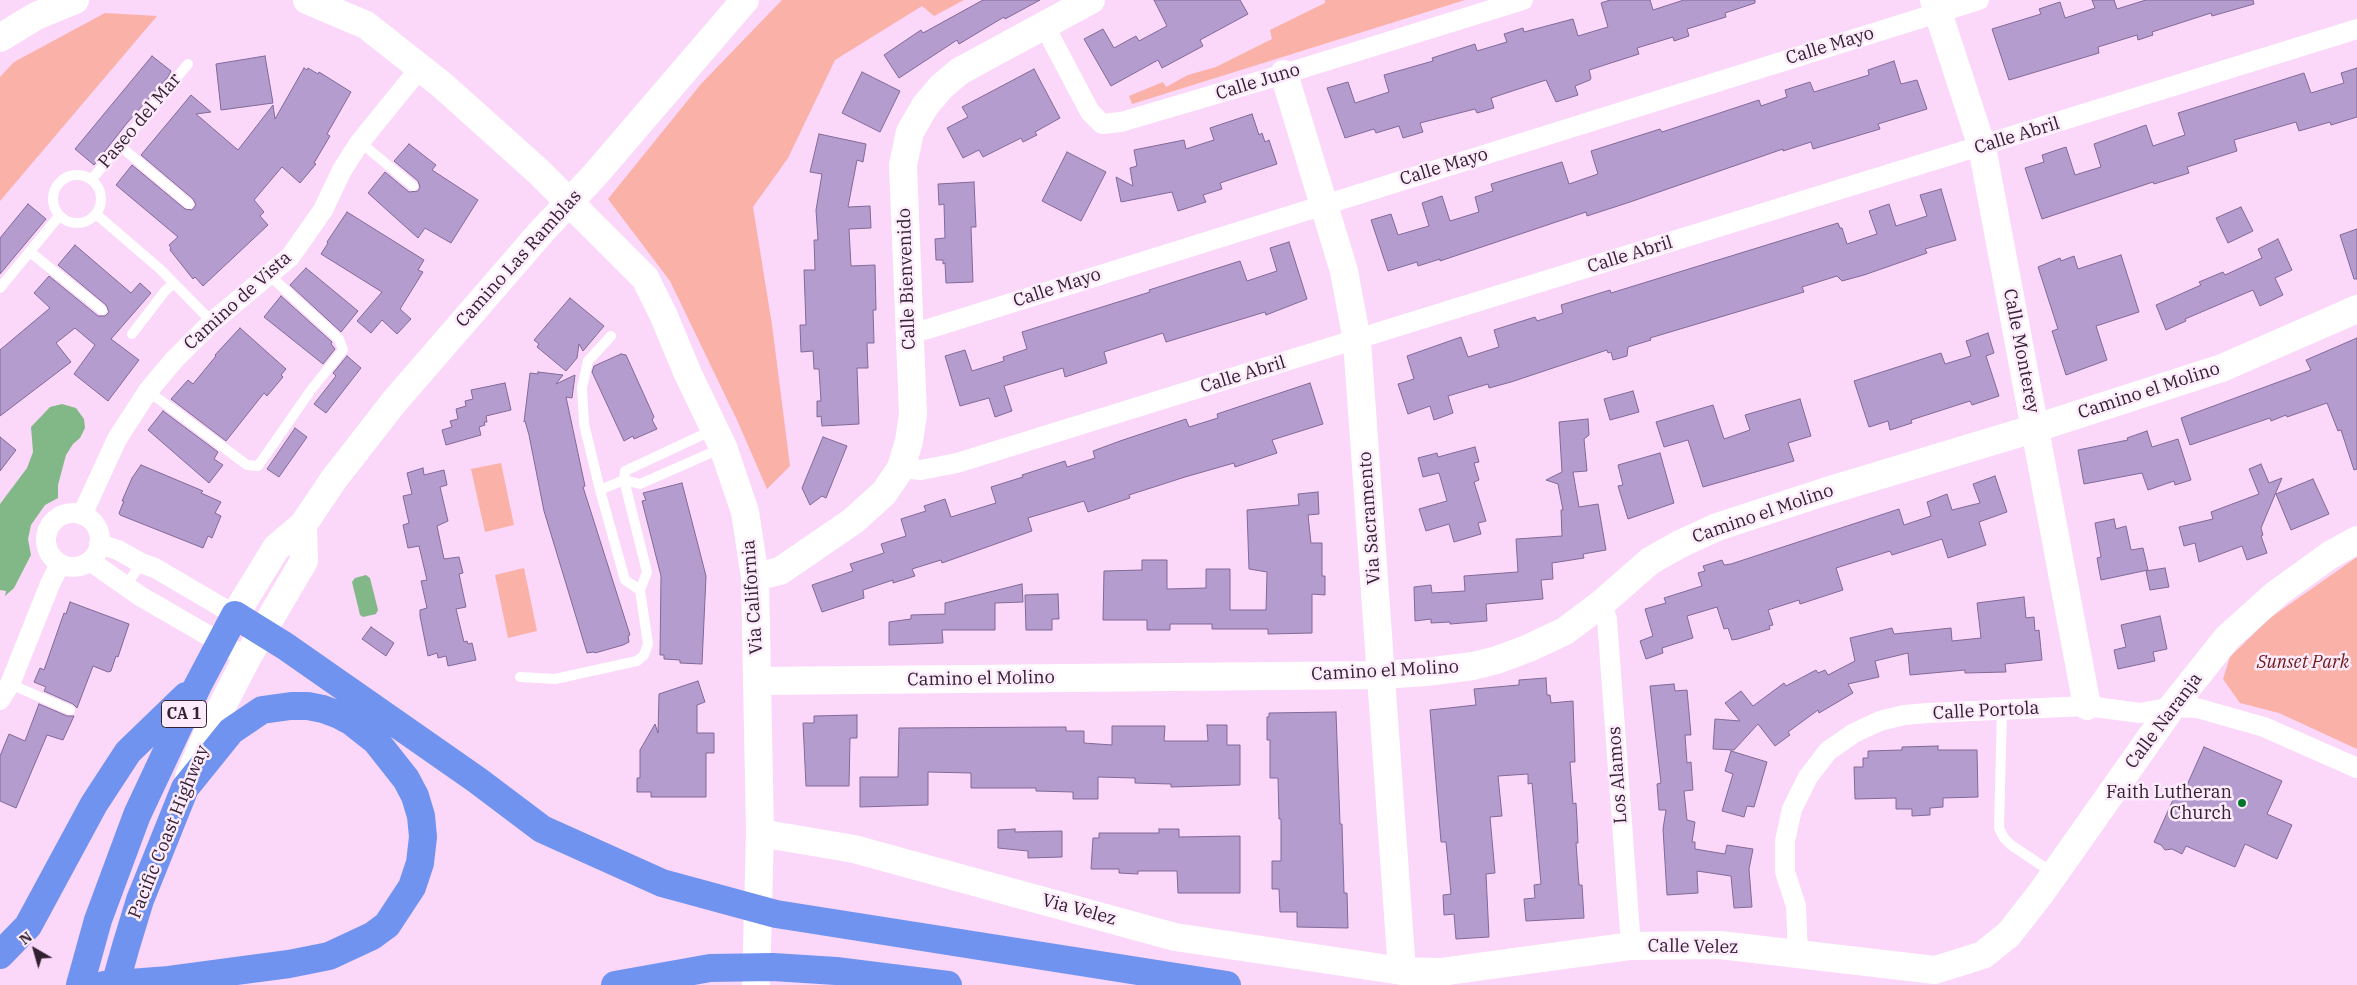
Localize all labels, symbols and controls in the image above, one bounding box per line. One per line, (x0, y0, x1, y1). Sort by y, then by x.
street label: Calle Mayo (1783, 22, 1877, 70)
street label: Calle Juno (1213, 59, 1303, 105)
street label: Paseo del Mar (94, 69, 186, 173)
street label: Calle Abril (1972, 113, 2062, 159)
street label: Calle Mayo (1397, 143, 1491, 191)
street label: Camino Las Ramblas (452, 186, 586, 332)
street label: Calle Bienvenido (894, 208, 920, 350)
street label: Calle Abril (1585, 232, 1675, 278)
street label: Camino de Vista (180, 247, 296, 355)
street label: Calle Mayo (1010, 264, 1104, 312)
street label: Calle Monterey (1998, 287, 2044, 415)
street label: Calle Abril (1198, 352, 1288, 398)
street label: Camino el Molino (2075, 358, 2223, 424)
street label: Via Sacramento (1355, 451, 1385, 585)
street label: Camino el Molino (1690, 480, 1836, 548)
street label: Via California (738, 539, 768, 655)
park label: Sunset Park (2257, 652, 2349, 674)
street label: Camino el Molino (1311, 656, 1459, 686)
street label: Camino el Molino (907, 667, 1055, 691)
street label: Calle Naranja (2121, 669, 2207, 773)
street label: Calle Portola (1932, 697, 2040, 725)
road number: CA 1 (162, 701, 206, 728)
street label: Los Alamos (1604, 726, 1632, 824)
street label: Pacific Coast Highway (124, 742, 214, 922)
place label: Faith Lutheran Church (2106, 782, 2232, 824)
marker: Faith Lutheran Church (2236, 797, 2248, 809)
street label: Via Velez (1040, 890, 1118, 930)
north arrow (10, 925, 60, 975)
text: N (16, 928, 36, 949)
street label: Calle Velez (1647, 935, 1739, 959)

